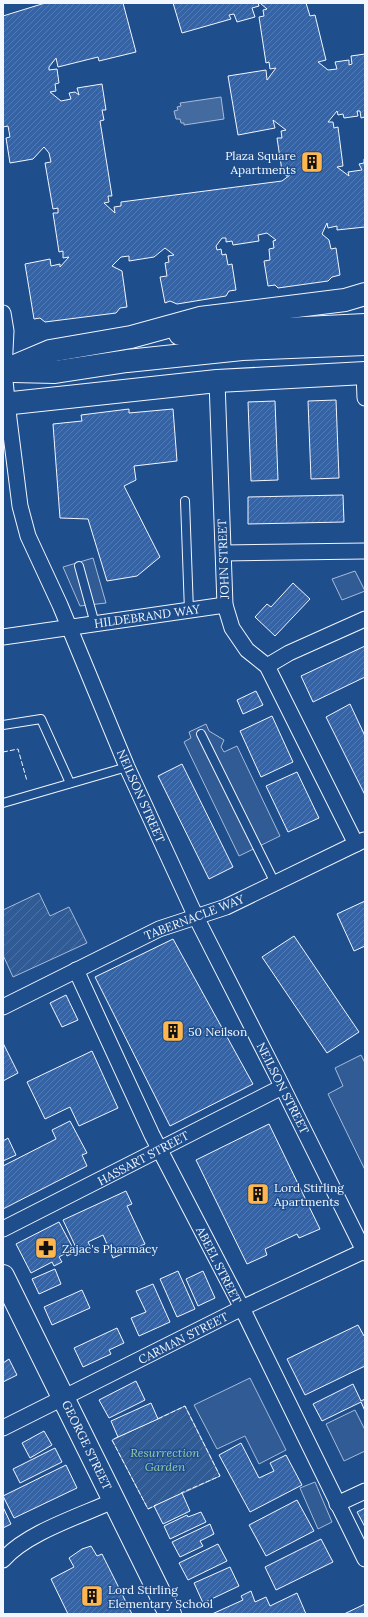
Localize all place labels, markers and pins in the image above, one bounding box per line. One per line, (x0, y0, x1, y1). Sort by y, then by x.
place label: Plaza Square Apartments (225, 148, 296, 177)
building icon: Plaza Square Apartments (299, 149, 325, 175)
building icon: 50 Neilson (160, 1018, 186, 1044)
place label: 50 Neilson (188, 1024, 247, 1039)
place label: Lord Stirling Apartments (273, 1180, 344, 1209)
building icon: Lord Stirling Apartments (245, 1181, 271, 1207)
pharmacy icon: Zajac's Pharmacy (33, 1235, 59, 1261)
place label: Zajac's Pharmacy (62, 1241, 158, 1256)
place label: Lord Stirling Elementary School (108, 1582, 213, 1611)
building icon: Lord Stirling Elementary School (79, 1583, 105, 1609)

